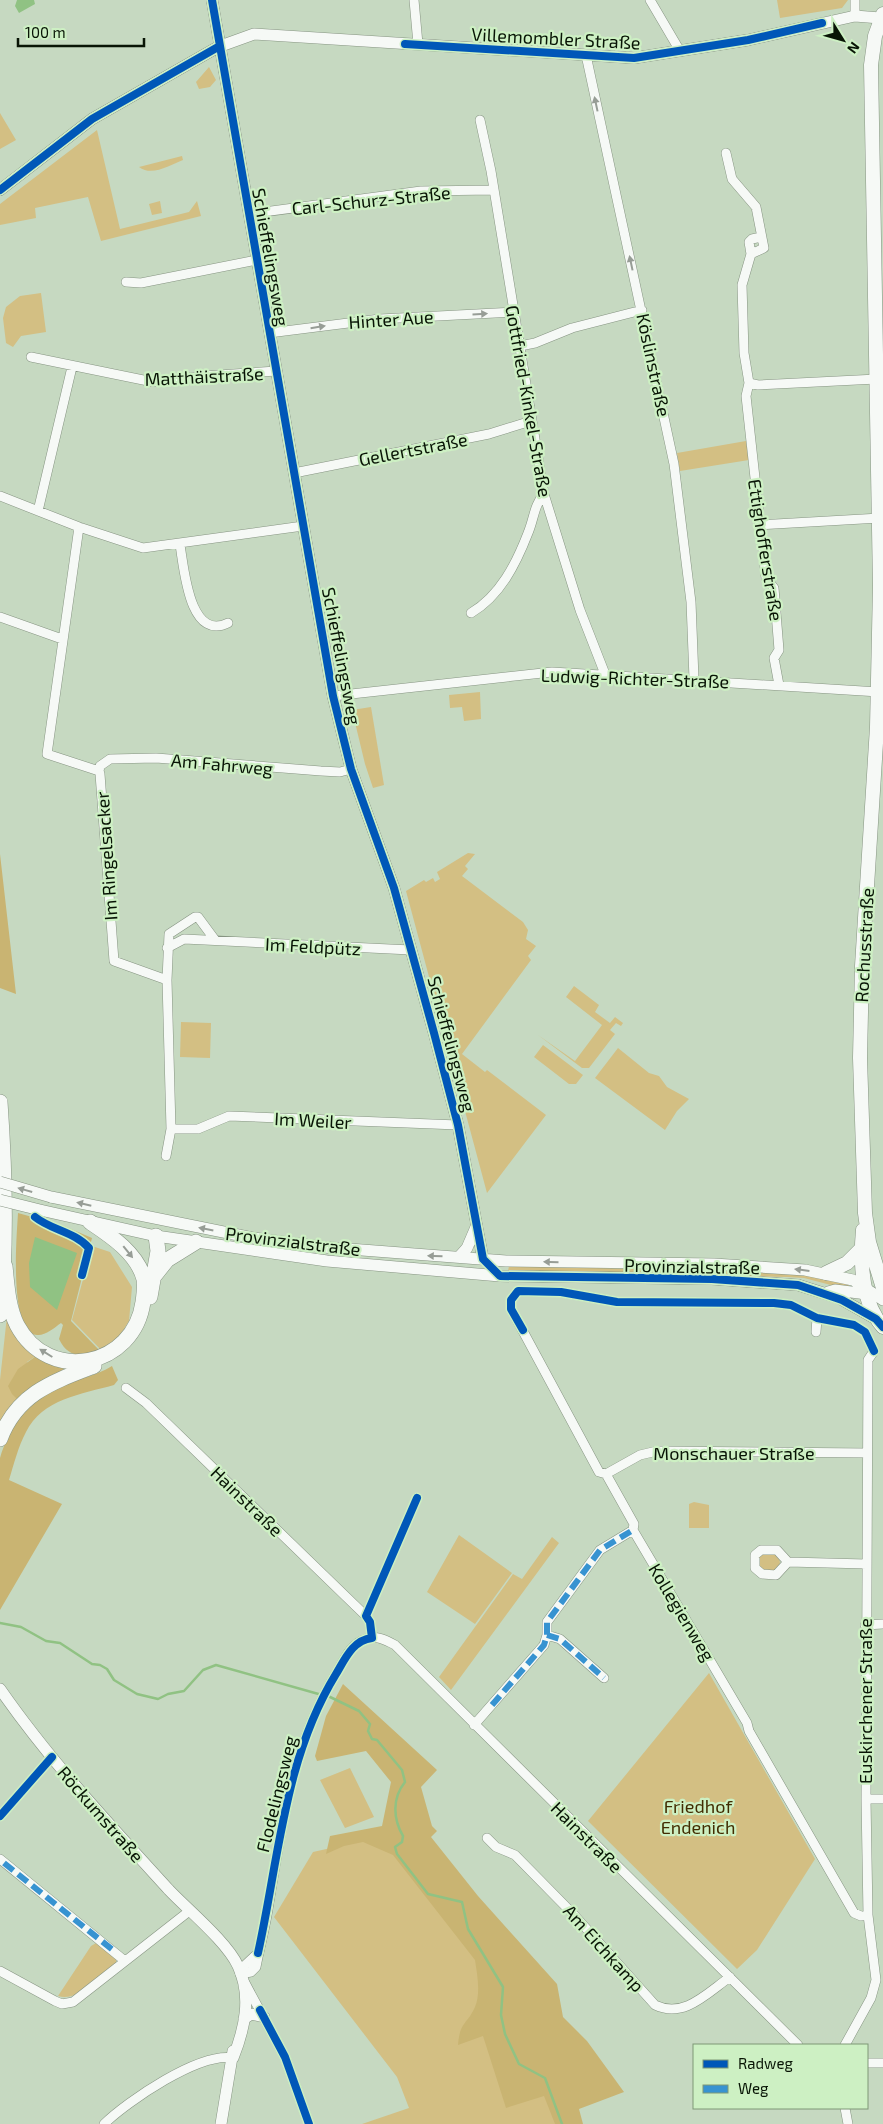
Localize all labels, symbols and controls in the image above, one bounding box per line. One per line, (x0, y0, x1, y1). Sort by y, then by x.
scale bar (18, 15, 144, 47)
north arrow (818, 15, 868, 65)
text: 100 m (25, 23, 66, 41)
street label: Villemombler Straße (471, 23, 641, 53)
text: N (844, 39, 864, 57)
one-way arrow (592, 96, 600, 111)
street label: Carl-Schurz-Straße (291, 181, 451, 219)
street label: Schieffelingsweg (248, 186, 294, 328)
one-way arrow (627, 255, 635, 270)
street label: Gottfried-Kinkel-Straße (501, 303, 557, 499)
street label: Hinter Aue (348, 305, 434, 333)
one-way arrow (472, 309, 488, 317)
street label: Köslinstraße (632, 311, 676, 419)
one-way arrow (310, 322, 326, 330)
street label: Matthäistraße (144, 362, 264, 390)
street label: Gellertstraße (357, 428, 469, 470)
street label: Ettighofferstraße (744, 477, 788, 623)
street label: Schieffelingsweg (318, 585, 366, 727)
street label: Ludwig-Richter-Straße (540, 664, 730, 692)
street label: Am Fahrweg (170, 749, 274, 779)
street label: Im Ringelsacker (91, 791, 121, 921)
street label: Rochusstraße (850, 887, 878, 1003)
street label: Im Feldpütz (264, 933, 362, 959)
street label: Schieffelingsweg (423, 974, 481, 1114)
street label: Im Weiler (274, 1107, 352, 1133)
one-way arrow (18, 1185, 33, 1193)
one-way arrow (77, 1200, 92, 1208)
street label: Provinzialstraße (224, 1222, 362, 1260)
one-way arrow (197, 1225, 213, 1233)
one-way arrow (122, 1246, 133, 1259)
one-way arrow (427, 1252, 443, 1260)
street label: Provinzialstraße (624, 1254, 760, 1278)
one-way arrow (543, 1258, 559, 1266)
one-way arrow (793, 1265, 809, 1273)
one-way arrow (39, 1349, 52, 1358)
street label: Monschauer Straße (653, 1442, 815, 1464)
street label: Hainstraße (206, 1461, 288, 1541)
street label: Kollegienweg (644, 1559, 720, 1665)
street label: Euskirchener Straße (854, 1618, 876, 1784)
street label: Flodelingsweg (251, 1734, 301, 1854)
street label: Röckumstraße (53, 1761, 149, 1867)
park label: Friedhof Endenich (661, 1795, 735, 1838)
street label: Hainstraße (547, 1797, 627, 1877)
street label: Am Eichkamp (559, 1900, 649, 1996)
legend (693, 2044, 868, 2109)
text: Radweg (738, 2054, 793, 2072)
text: Weg (738, 2079, 769, 2097)

